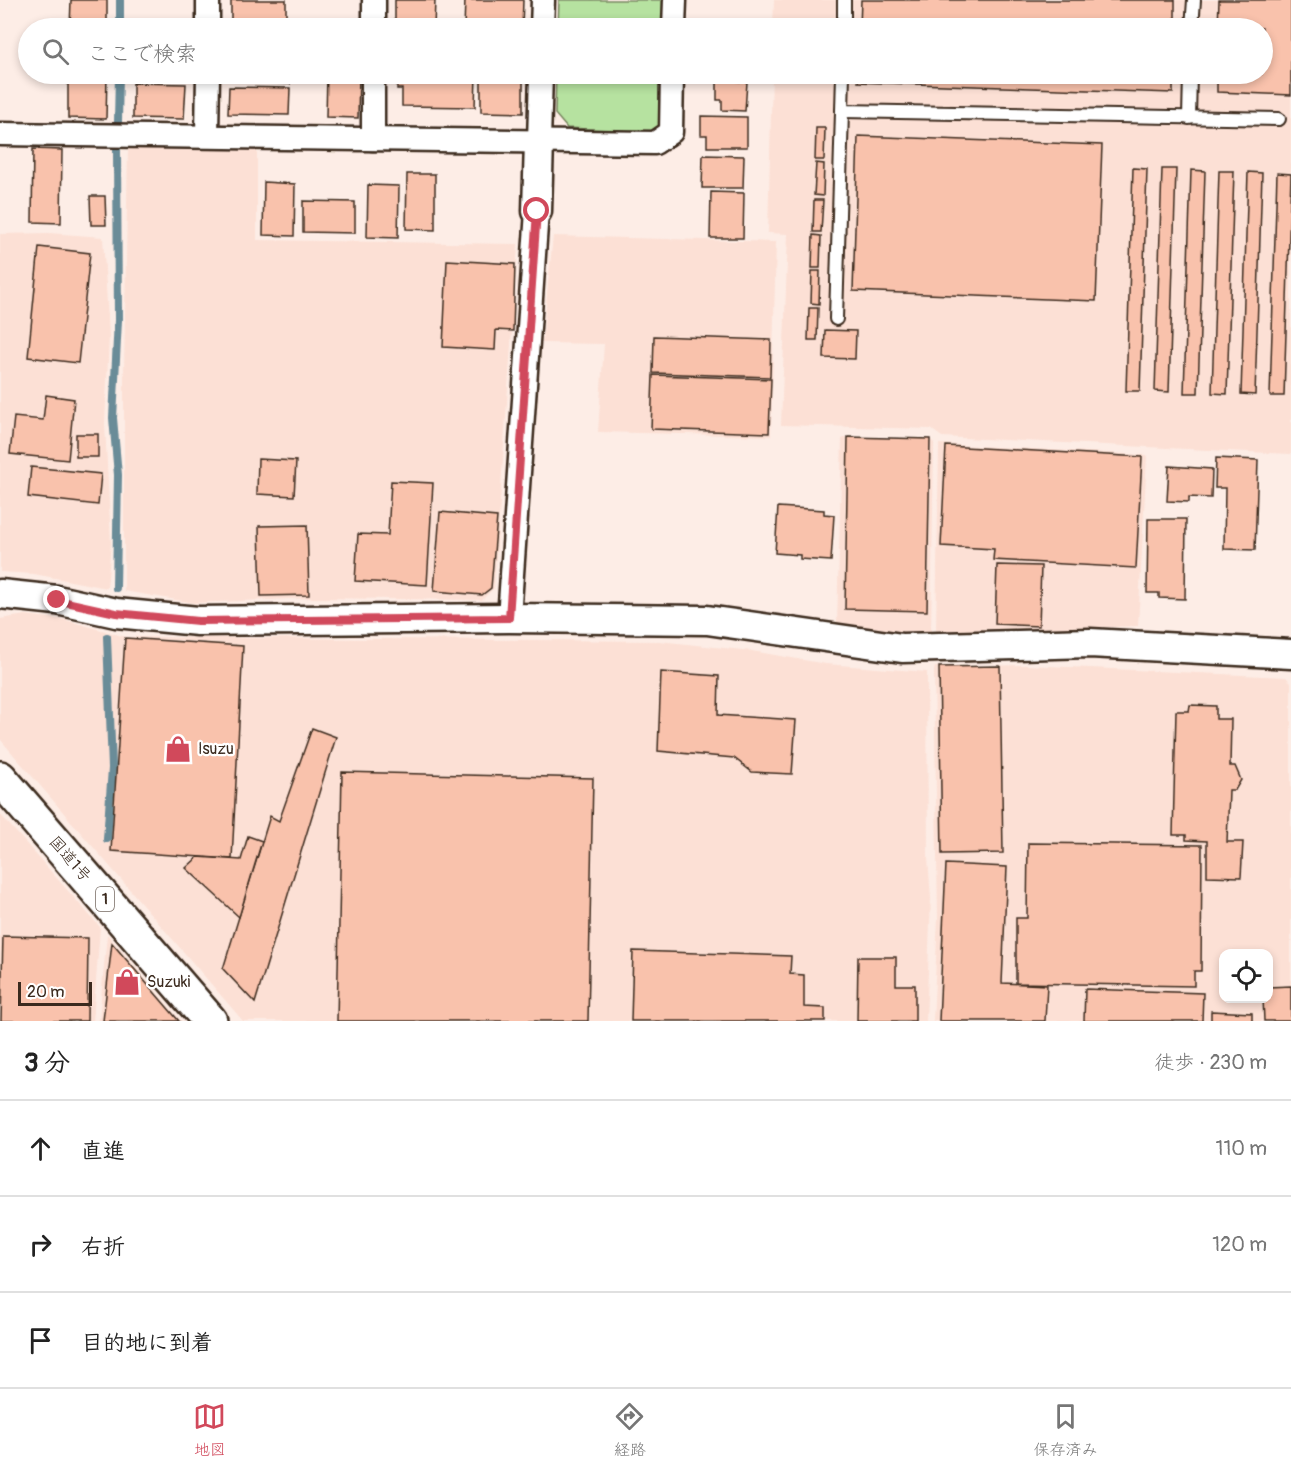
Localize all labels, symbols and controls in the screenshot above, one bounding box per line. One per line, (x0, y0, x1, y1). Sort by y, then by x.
search box (18, 18, 1273, 84)
icon: search (39, 35, 72, 68)
text: ここで検索 (87, 40, 197, 68)
route start (523, 197, 549, 223)
route end (43, 586, 69, 612)
shop icon: Isuzu (163, 734, 193, 764)
place label: Isuzu (198, 739, 234, 759)
street label: 国道1号 (45, 832, 95, 886)
road number: 1 (96, 887, 114, 911)
map controls (1219, 949, 1273, 1003)
button: locate (1219, 949, 1273, 1003)
shop icon: Suzuki (112, 967, 142, 997)
place label: Suzuki (147, 972, 190, 992)
scale bar (18, 979, 92, 1006)
text: 20 m (27, 982, 65, 1002)
text: 3 分 (24, 1047, 70, 1079)
text: 徒歩 · 230 m (1154, 1050, 1267, 1075)
icon: ahead (24, 1132, 57, 1165)
text: 110 m (1216, 1136, 1267, 1161)
text: 直進 (81, 1137, 125, 1165)
icon: right (24, 1228, 57, 1261)
text: 120 m (1212, 1232, 1267, 1257)
text: 右折 (81, 1233, 125, 1261)
icon: arrive (24, 1324, 57, 1357)
text: 目的地に到着 (81, 1329, 213, 1357)
tab: 地図 (193, 1400, 226, 1460)
tab: 経路 (613, 1400, 646, 1460)
tab: 保存済み (1033, 1400, 1097, 1460)

